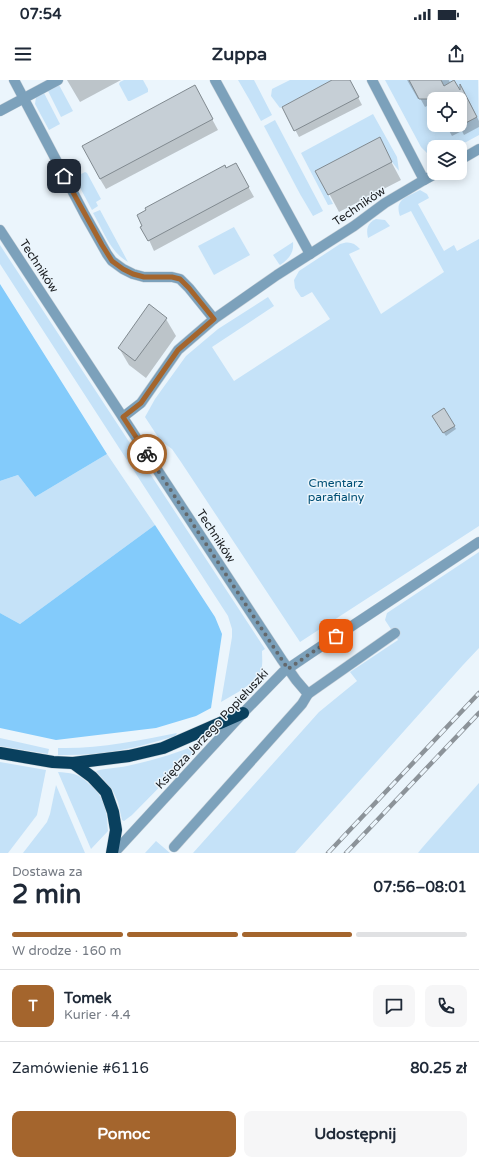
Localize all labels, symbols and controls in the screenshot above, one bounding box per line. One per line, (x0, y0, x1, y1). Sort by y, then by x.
text: 07:54 (20, 5, 62, 23)
icon: menu (12, 43, 34, 65)
text: Zuppa (212, 43, 267, 65)
icon: share (445, 43, 467, 65)
map controls (427, 92, 467, 180)
button: locate (427, 92, 467, 132)
button: layers (427, 140, 467, 180)
pin (47, 159, 81, 193)
icon: home (53, 165, 75, 187)
street label: Techników (330, 183, 388, 229)
street label: Techników (17, 237, 62, 296)
courier (127, 434, 167, 474)
icon: bike (136, 443, 158, 465)
park label: Cmentarz parafialny (308, 476, 365, 504)
street label: Techników (194, 507, 239, 566)
pin (319, 619, 353, 653)
icon: bag (325, 625, 347, 647)
street label: Księdza Jerzego Popiełuszki (153, 666, 271, 792)
text: Dostawa za (12, 864, 82, 880)
text: 07:56–08:01 (374, 878, 467, 896)
text: 2 min (12, 879, 81, 910)
text: W drodze · 160 m (12, 943, 121, 959)
button: chat (373, 985, 415, 1027)
button: phone (425, 985, 467, 1027)
text: Tomek (64, 989, 112, 1007)
text: T (28, 997, 38, 1015)
text: Kurier · 4.4 (64, 1007, 131, 1023)
text: Zamówienie #6116 (12, 1059, 149, 1077)
text: 80.25 zł (410, 1059, 467, 1077)
button: Pomoc (12, 1111, 236, 1157)
button: Udostępnij (244, 1111, 467, 1157)

